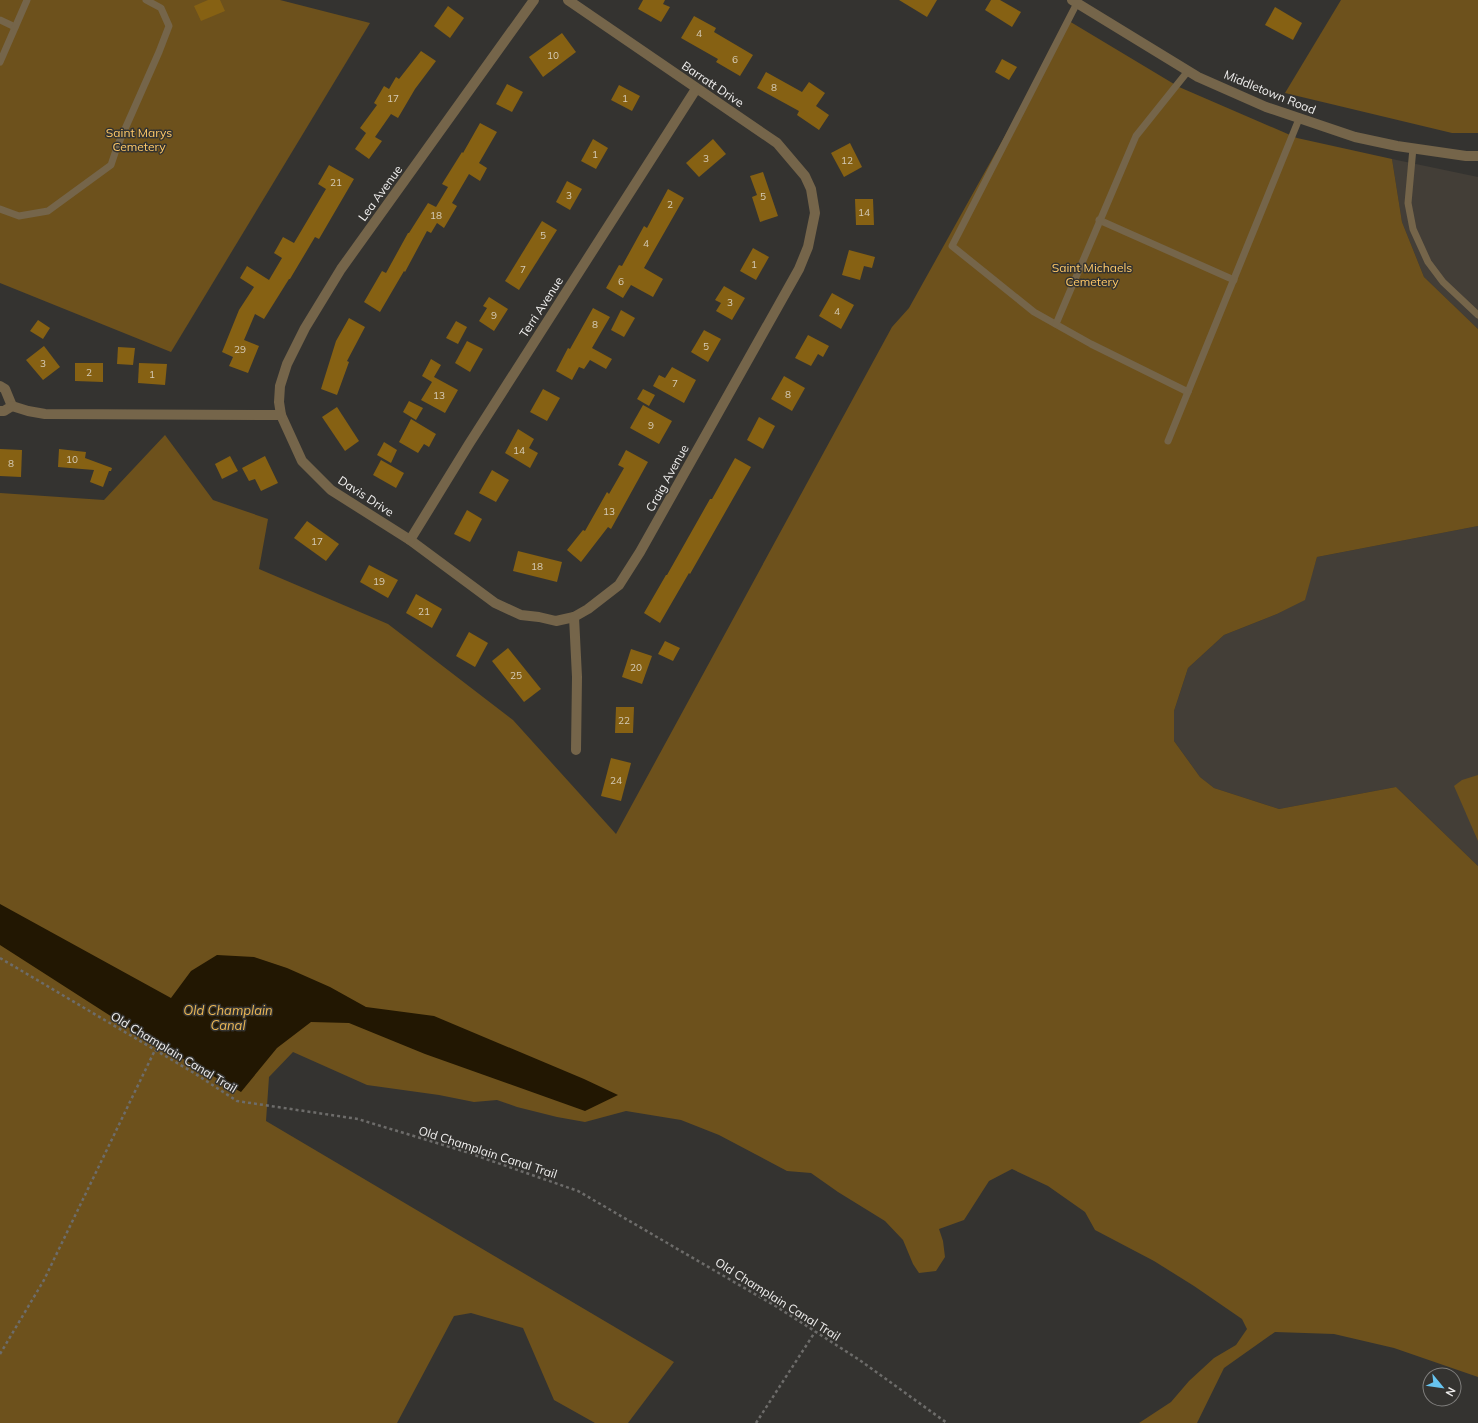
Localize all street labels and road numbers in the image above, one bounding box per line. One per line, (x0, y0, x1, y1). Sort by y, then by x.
street label: Barratt Drive (679, 58, 747, 110)
street label: Middletown Road (1222, 67, 1318, 117)
street label: Lea Avenue (355, 162, 405, 224)
street label: Terri Avenue (516, 274, 566, 340)
street label: Craig Avenue (642, 442, 692, 514)
street label: Davis Drive (335, 472, 397, 520)
street label: Old Champlain Canal Trail (108, 1008, 240, 1096)
street label: Old Champlain Canal Trail (417, 1123, 559, 1181)
street label: Old Champlain Canal Trail (713, 1254, 843, 1344)

